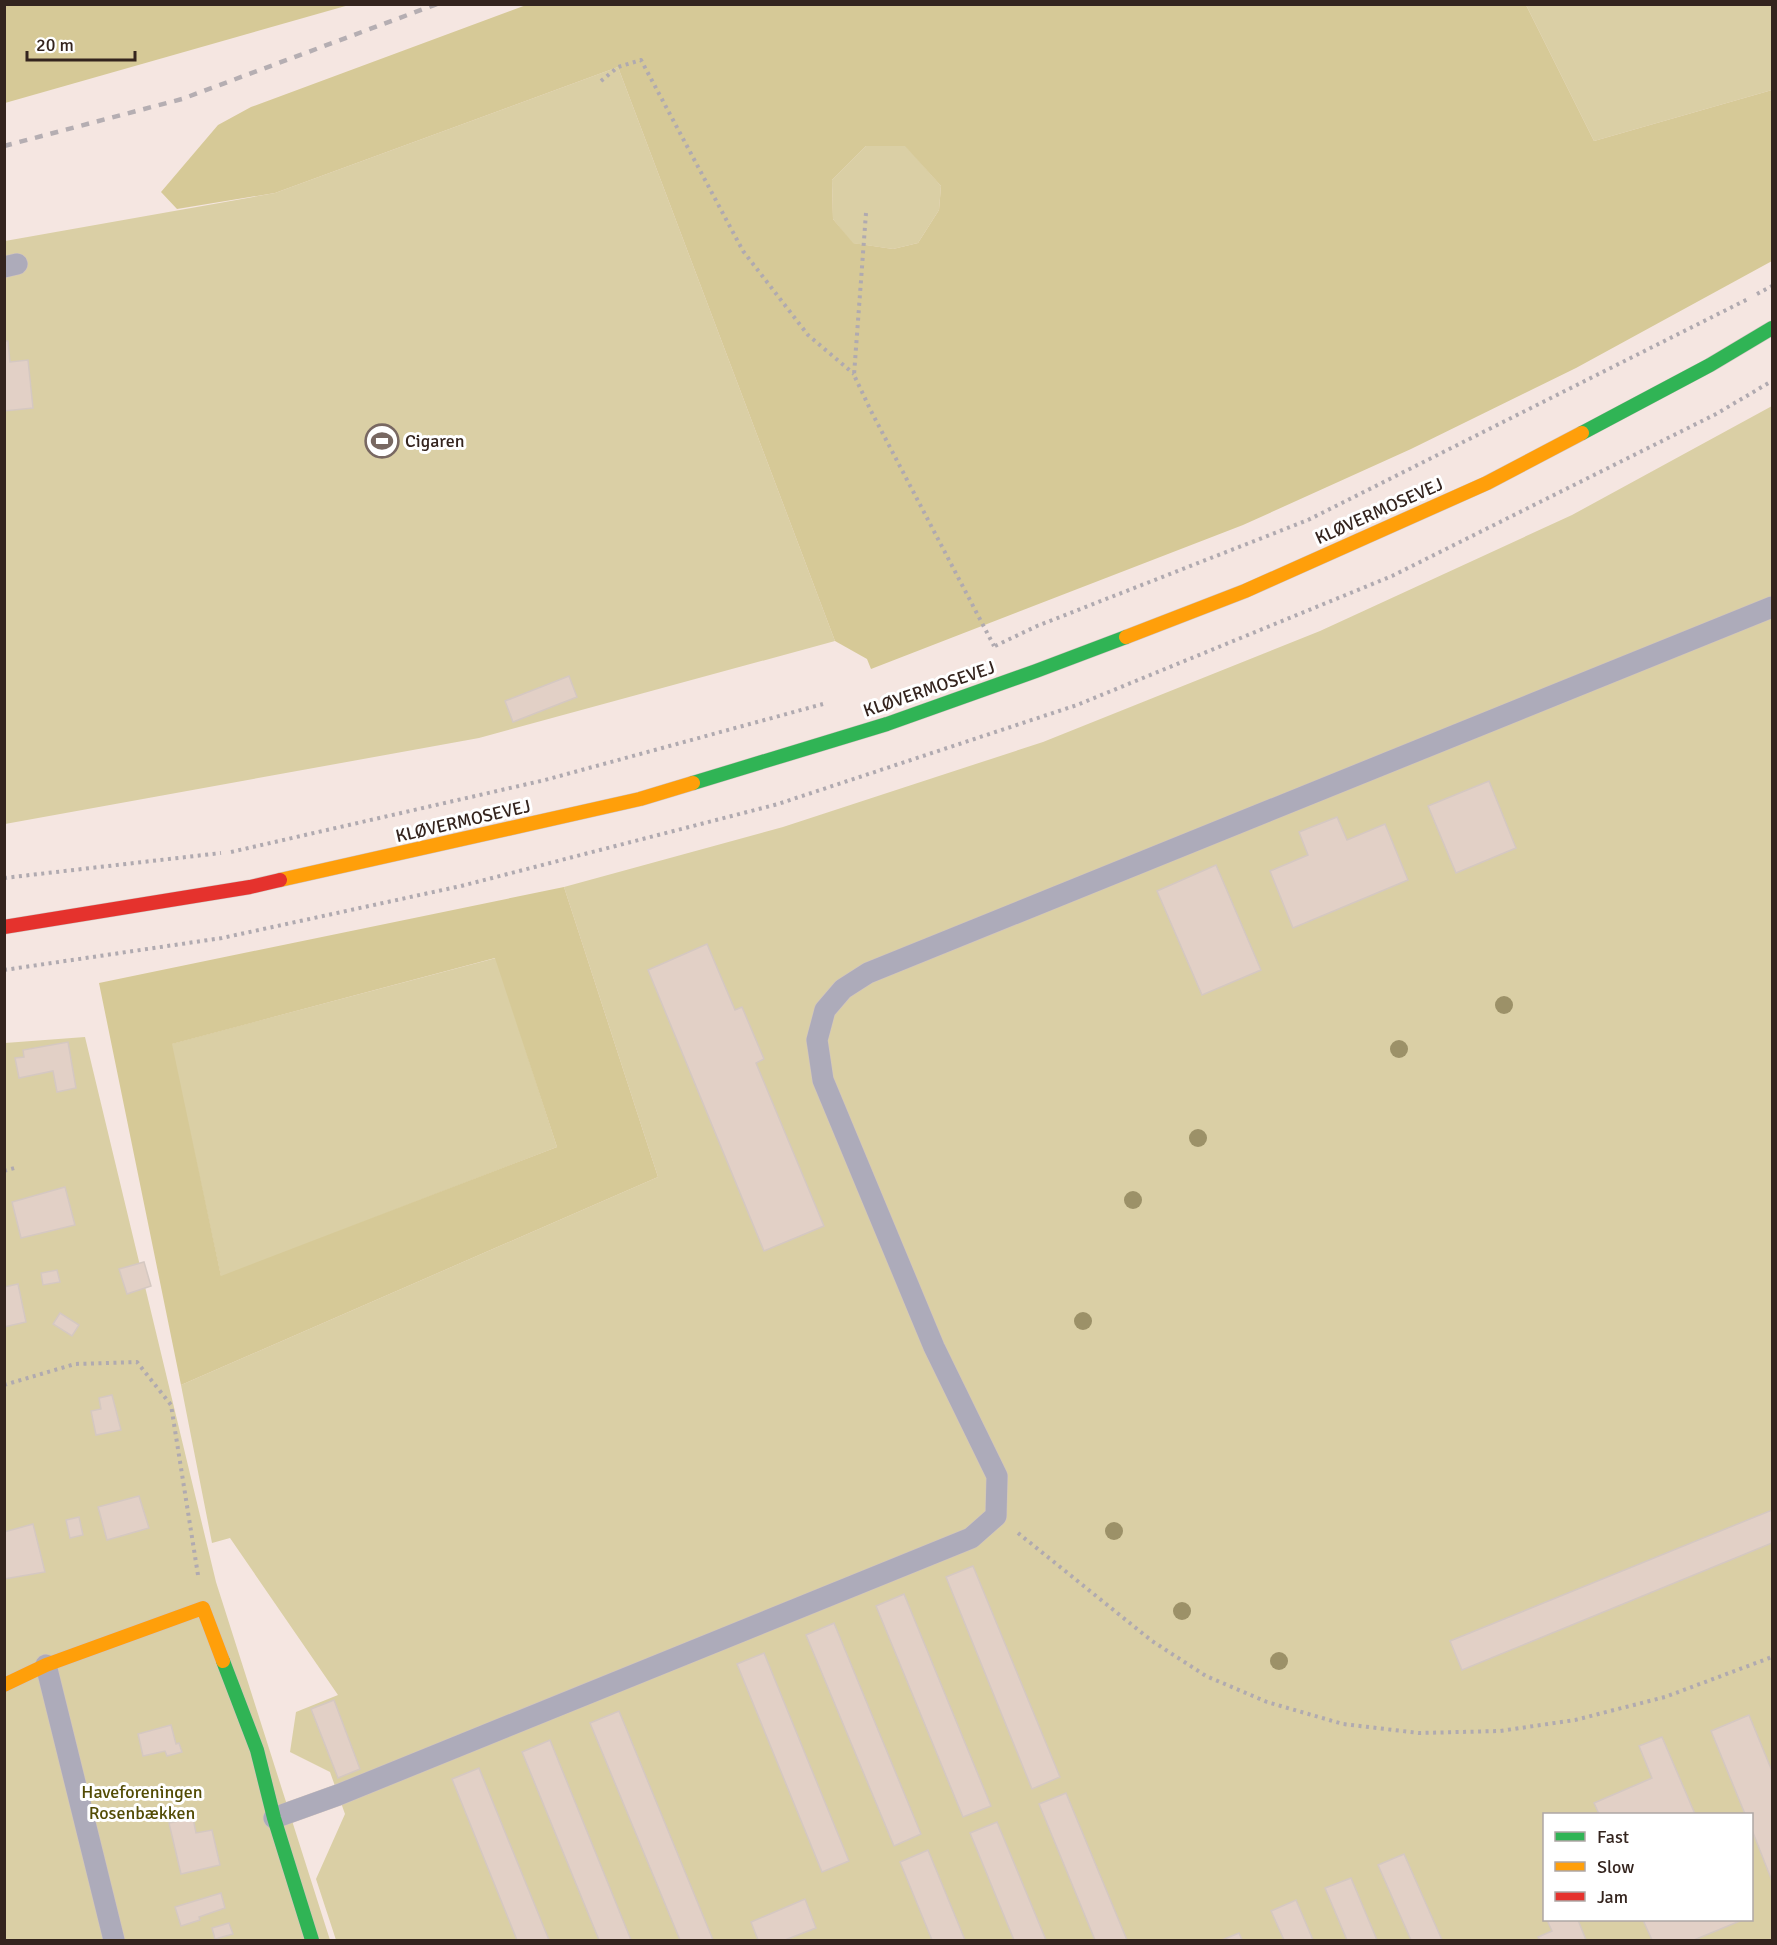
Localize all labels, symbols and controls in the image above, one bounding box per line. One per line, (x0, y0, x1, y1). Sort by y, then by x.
scale bar (27, 24, 135, 62)
text: 20 m (36, 34, 74, 56)
sports icon: Cigaren (364, 423, 400, 459)
place label: Cigaren (405, 430, 464, 452)
street label: KLØVERMOSEVEJ (1312, 473, 1446, 549)
street label: KLØVERMOSEVEJ (860, 656, 998, 722)
street label: KLØVERMOSEVEJ (393, 795, 533, 847)
park label: Haveforeningen Rosenbækken (81, 1781, 203, 1824)
legend (1543, 1813, 1753, 1921)
text: Fast (1597, 1826, 1629, 1848)
text: Slow (1597, 1856, 1634, 1878)
text: Jam (1597, 1886, 1628, 1908)

